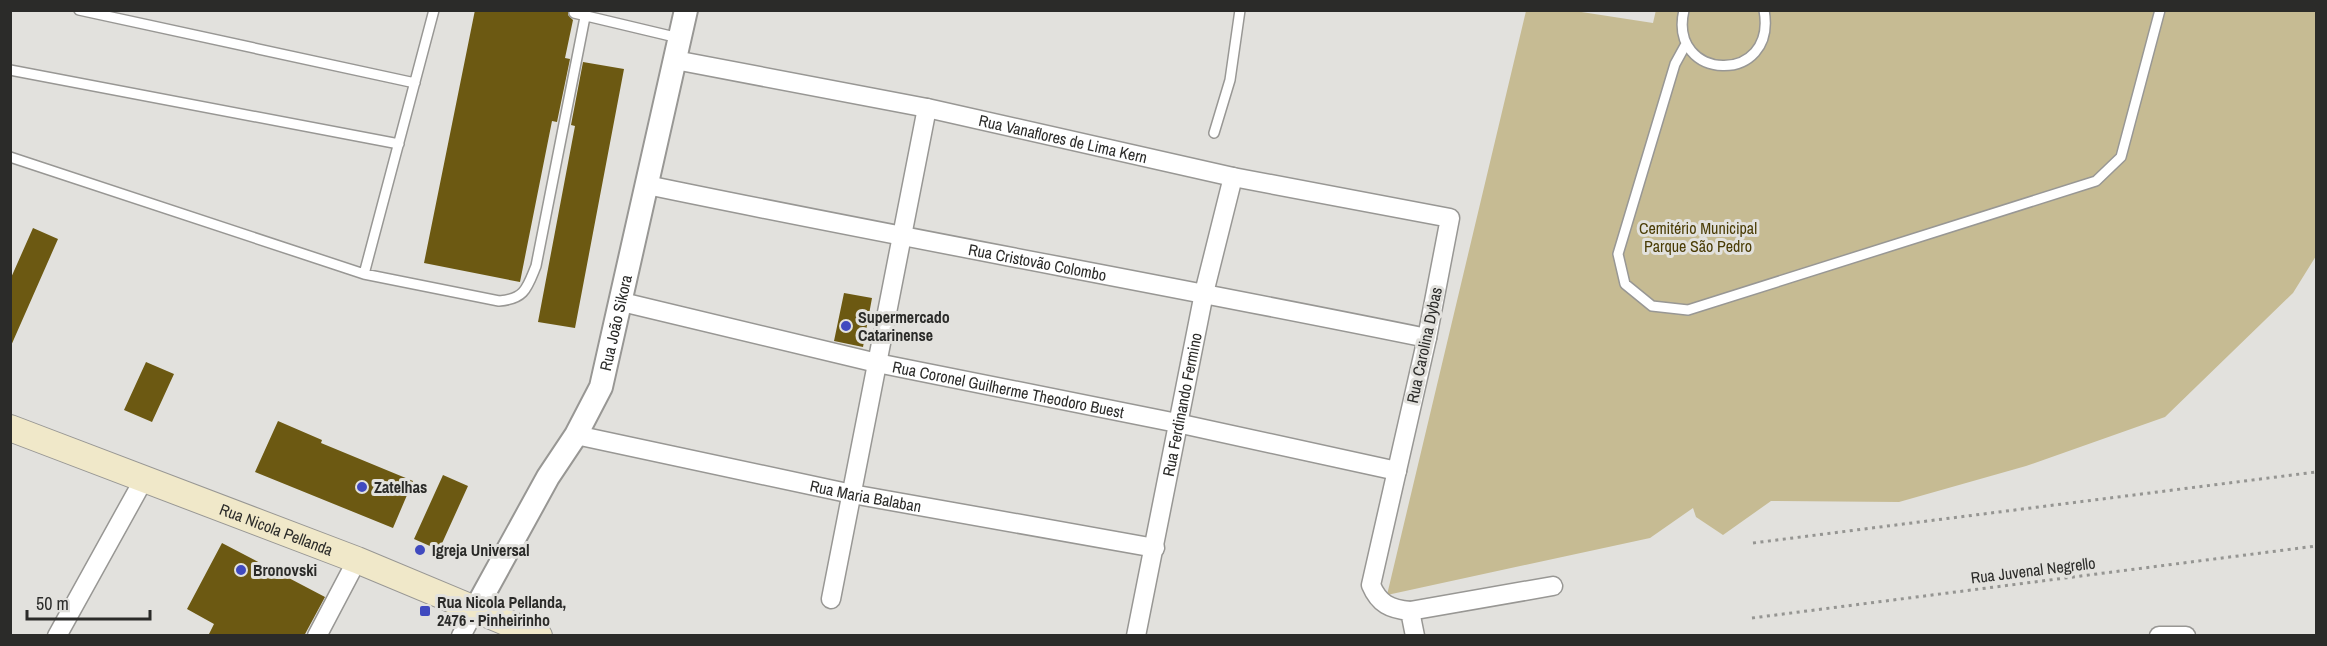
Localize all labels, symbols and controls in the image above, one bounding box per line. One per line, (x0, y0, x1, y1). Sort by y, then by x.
street label: Rua Vanaflores de Lima Kern (977, 109, 1149, 168)
park label: Cemitério Municipal Parque São Pedro (1639, 217, 1757, 257)
street label: Rua Cristovão Colombo (967, 238, 1108, 286)
street label: Rua João Sikora (594, 272, 637, 373)
street label: Rua Carolina Dybas (1401, 285, 1447, 405)
place label: Supermercado Catarinense (858, 306, 950, 346)
marker: Supermercado Catarinense (839, 319, 853, 333)
street label: Rua Ferdinando Fermino (1157, 331, 1207, 478)
street label: Rua Coronel Guilherme Theodoro Buest (891, 355, 1126, 423)
street label: Rua Maria Balaban (808, 474, 923, 517)
place label: Zatelhas (374, 476, 427, 498)
marker: Zatelhas (355, 480, 369, 494)
street label: Rua Nicola Pellanda (217, 498, 337, 561)
place label: Igreja Universal (432, 539, 530, 561)
marker: Igreja Universal (413, 543, 427, 557)
street label: Rua Juvenal Negrello (1969, 551, 2097, 589)
place label: Bronovski (253, 559, 317, 581)
marker: Bronovski (234, 563, 248, 577)
scale bar (27, 583, 150, 621)
text: 50 m (36, 591, 69, 616)
place label: Rua Nicola Pellanda, 2476 - Pinheirinho (437, 591, 566, 631)
marker: Rua Nicola Pellanda, 2476 - Pinheirinho (418, 604, 432, 618)

